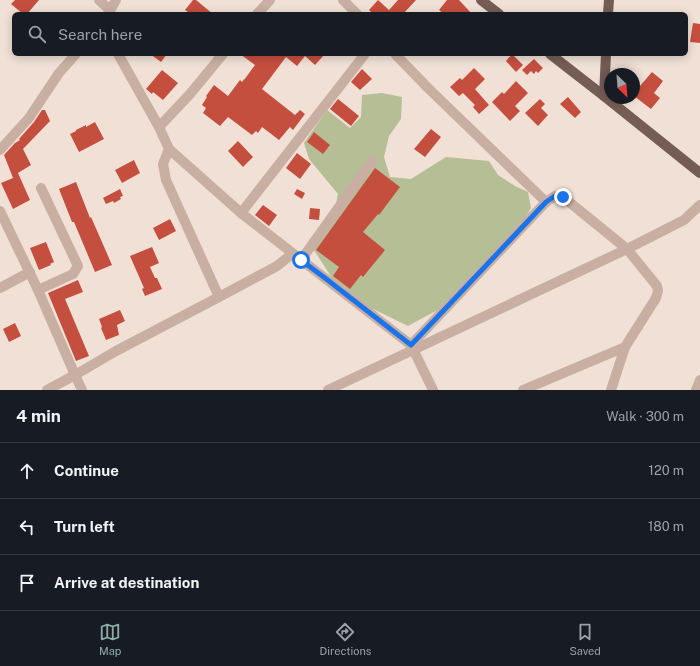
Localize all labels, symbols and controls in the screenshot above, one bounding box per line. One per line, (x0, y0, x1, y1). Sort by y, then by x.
search box (12, 12, 688, 56)
icon: search (26, 23, 48, 45)
text: Search here (58, 26, 142, 43)
north arrow (604, 68, 640, 104)
route end (554, 188, 572, 206)
route start (292, 251, 310, 269)
text: 4 min (16, 406, 61, 426)
text: Walk · 300 m (606, 409, 684, 424)
icon: ahead (16, 460, 38, 482)
text: Continue (54, 462, 119, 479)
text: 120 m (649, 463, 684, 478)
icon: left (16, 516, 38, 538)
text: Turn left (54, 518, 115, 535)
text: 180 m (648, 519, 684, 534)
icon: arrive (16, 572, 38, 594)
text: Arrive at destination (54, 574, 199, 591)
tab: Map (99, 621, 121, 657)
tab: Directions (320, 621, 371, 657)
tab: Saved (569, 621, 601, 657)

